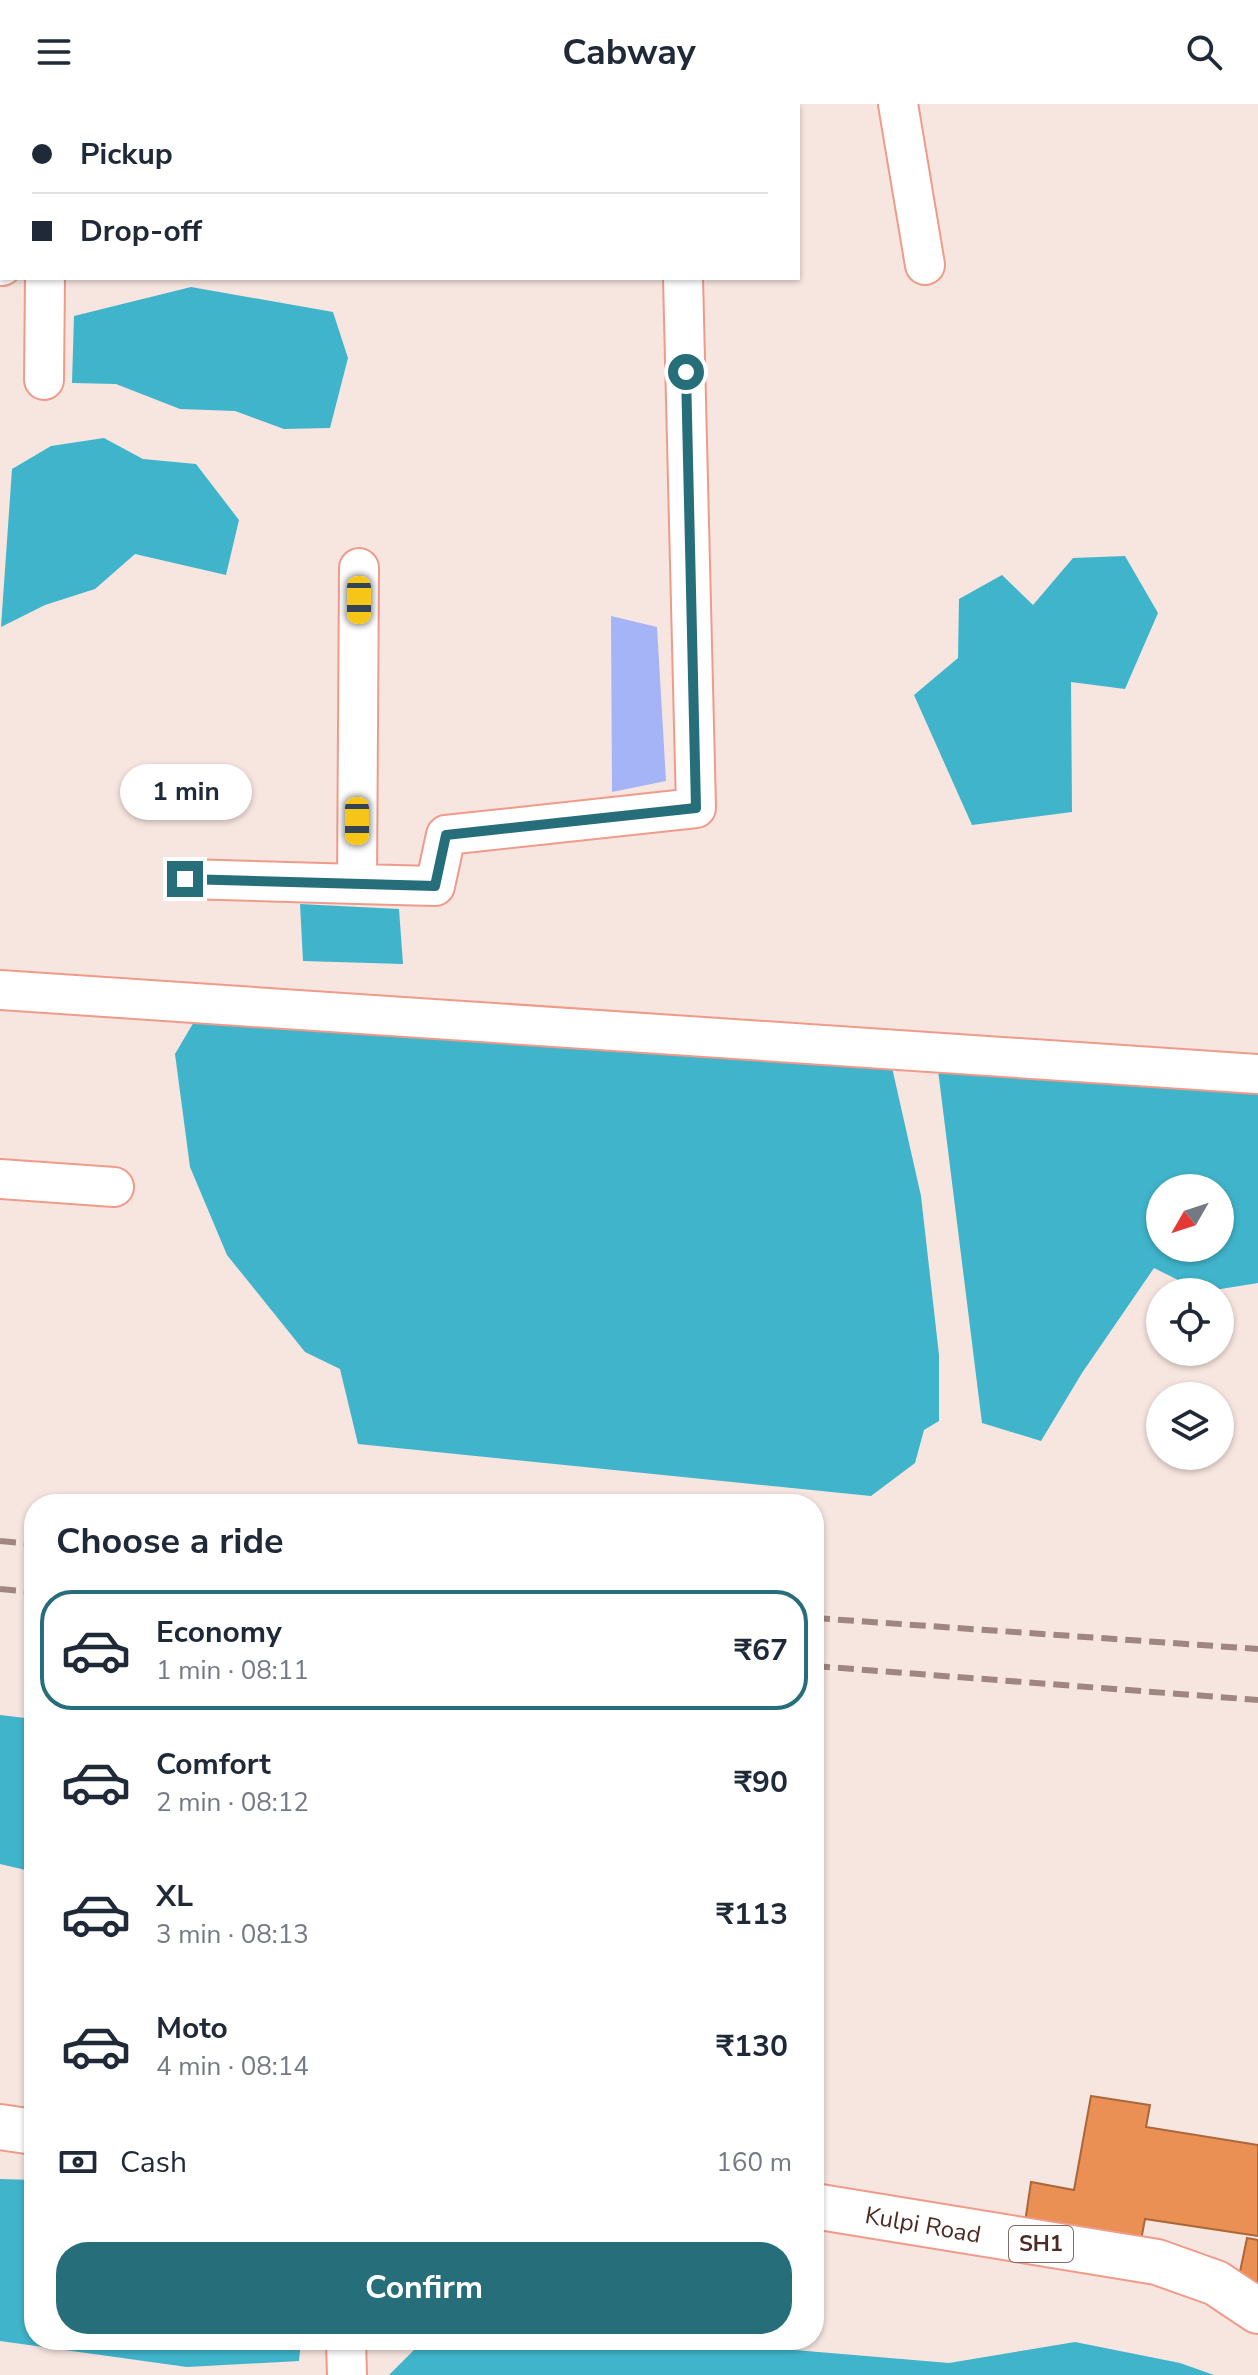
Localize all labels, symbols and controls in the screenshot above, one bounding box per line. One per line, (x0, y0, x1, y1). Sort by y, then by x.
text: Cabway (562, 28, 696, 77)
icon: menu (32, 30, 76, 74)
icon: search (1182, 30, 1226, 74)
text: Pickup (80, 134, 173, 175)
text: Drop-off (80, 211, 202, 252)
route start (668, 354, 704, 390)
car (347, 576, 371, 624)
callout: 1 min (119, 763, 251, 819)
text: 1 min (152, 774, 220, 809)
car (345, 797, 369, 845)
route end (167, 861, 203, 897)
north arrow (1146, 1174, 1234, 1262)
map controls (1146, 1174, 1234, 1470)
button: locate (1146, 1278, 1234, 1366)
button: layers (1146, 1382, 1234, 1470)
text: Choose a ride (56, 1517, 284, 1566)
text: Economy (156, 1612, 282, 1653)
icon: car (60, 1614, 132, 1686)
text: ₹67 (734, 1630, 788, 1671)
text: 1 min · 08:11 (156, 1653, 309, 1688)
text: Comfort (156, 1744, 271, 1785)
icon: car (60, 1746, 132, 1818)
text: ₹90 (734, 1762, 788, 1803)
text: 2 min · 08:12 (156, 1785, 309, 1820)
text: XL (156, 1876, 193, 1917)
icon: car (60, 1878, 132, 1950)
text: ₹113 (716, 1894, 788, 1935)
text: 3 min · 08:13 (156, 1917, 309, 1952)
text: Moto (156, 2008, 228, 2049)
icon: car (60, 2010, 132, 2082)
text: ₹130 (716, 2026, 788, 2067)
text: 4 min · 08:14 (156, 2049, 309, 2084)
icon: cash (56, 2140, 100, 2184)
text: Cash (120, 2142, 187, 2183)
text: 160 m (716, 2145, 792, 2180)
street label: Kulpi Road (863, 2199, 983, 2251)
road number: SH1 (1009, 2226, 1073, 2262)
button: Confirm (56, 2242, 792, 2334)

